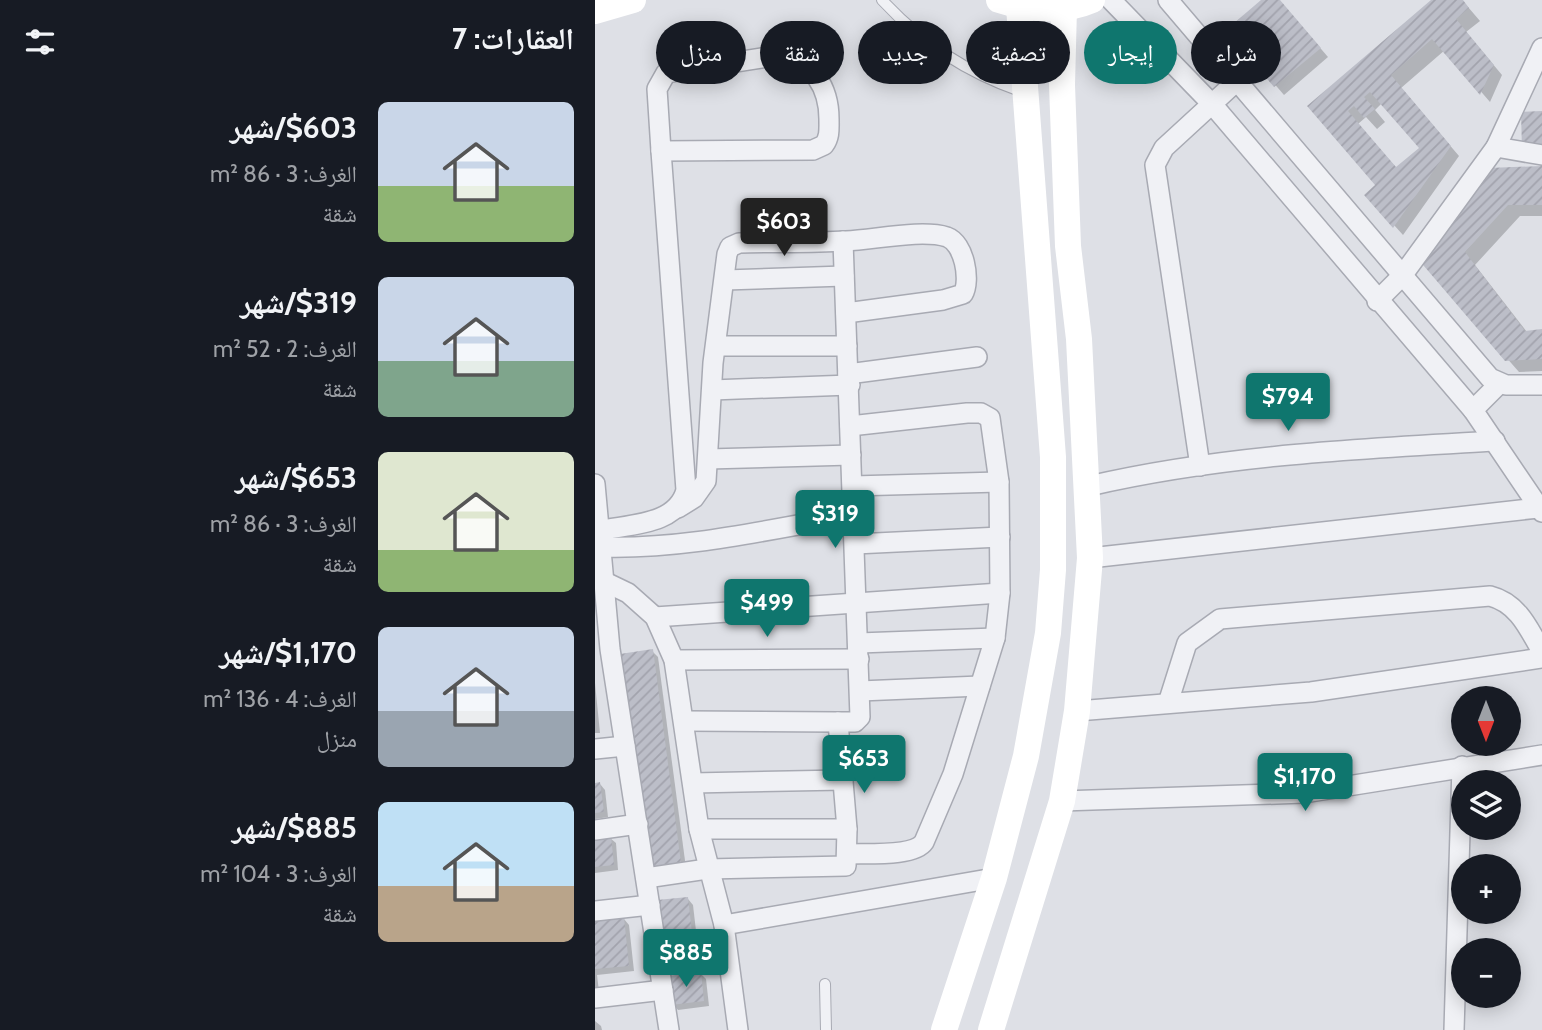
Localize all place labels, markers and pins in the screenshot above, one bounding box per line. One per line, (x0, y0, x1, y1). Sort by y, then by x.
pin: $603 (743, 198, 825, 258)
pin: $794 (1247, 374, 1329, 433)
pin: $319 (794, 490, 876, 550)
pin: $499 (726, 580, 808, 639)
pin: $653 (823, 736, 905, 795)
pin: $1,170 (1248, 754, 1362, 813)
pin: $885 (645, 930, 727, 989)

